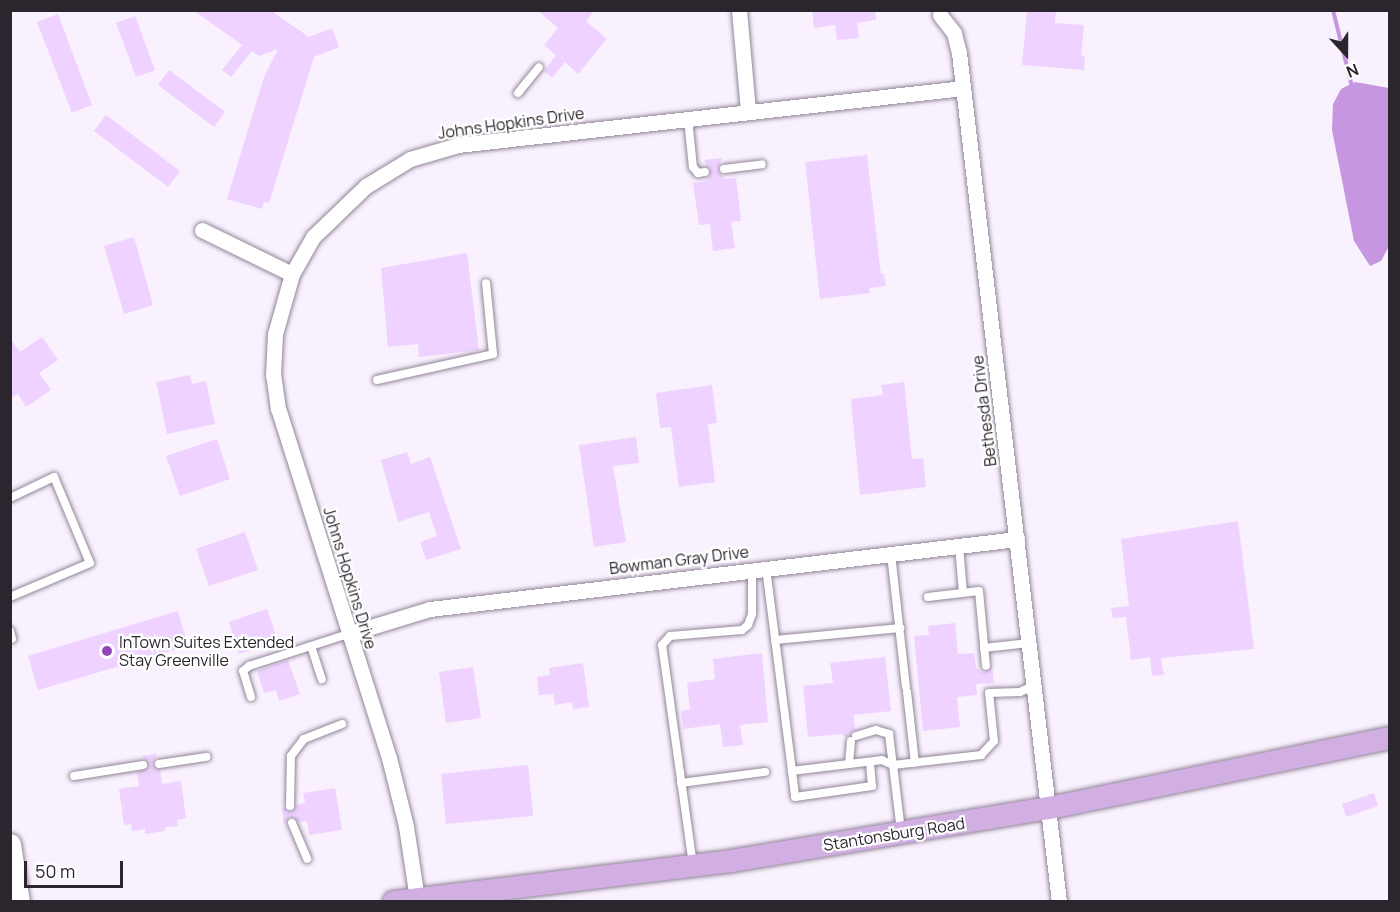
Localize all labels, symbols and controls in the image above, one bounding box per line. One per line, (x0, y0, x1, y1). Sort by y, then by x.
north arrow (1316, 24, 1376, 84)
text: N (1343, 58, 1362, 83)
street label: Johns Hopkins Drive (437, 103, 585, 143)
street label: Bethesda Drive (968, 354, 1000, 468)
street label: Johns Hopkins Drive (319, 505, 381, 651)
street label: Bowman Gray Drive (608, 542, 750, 578)
place label: InTown Suites Extended Stay Greenville (119, 632, 294, 670)
marker: InTown Suites Extended Stay Greenville (100, 644, 114, 658)
street label: Stantonsburg Road (822, 813, 966, 855)
scale bar (27, 849, 126, 887)
text: 50 m (35, 859, 75, 883)

